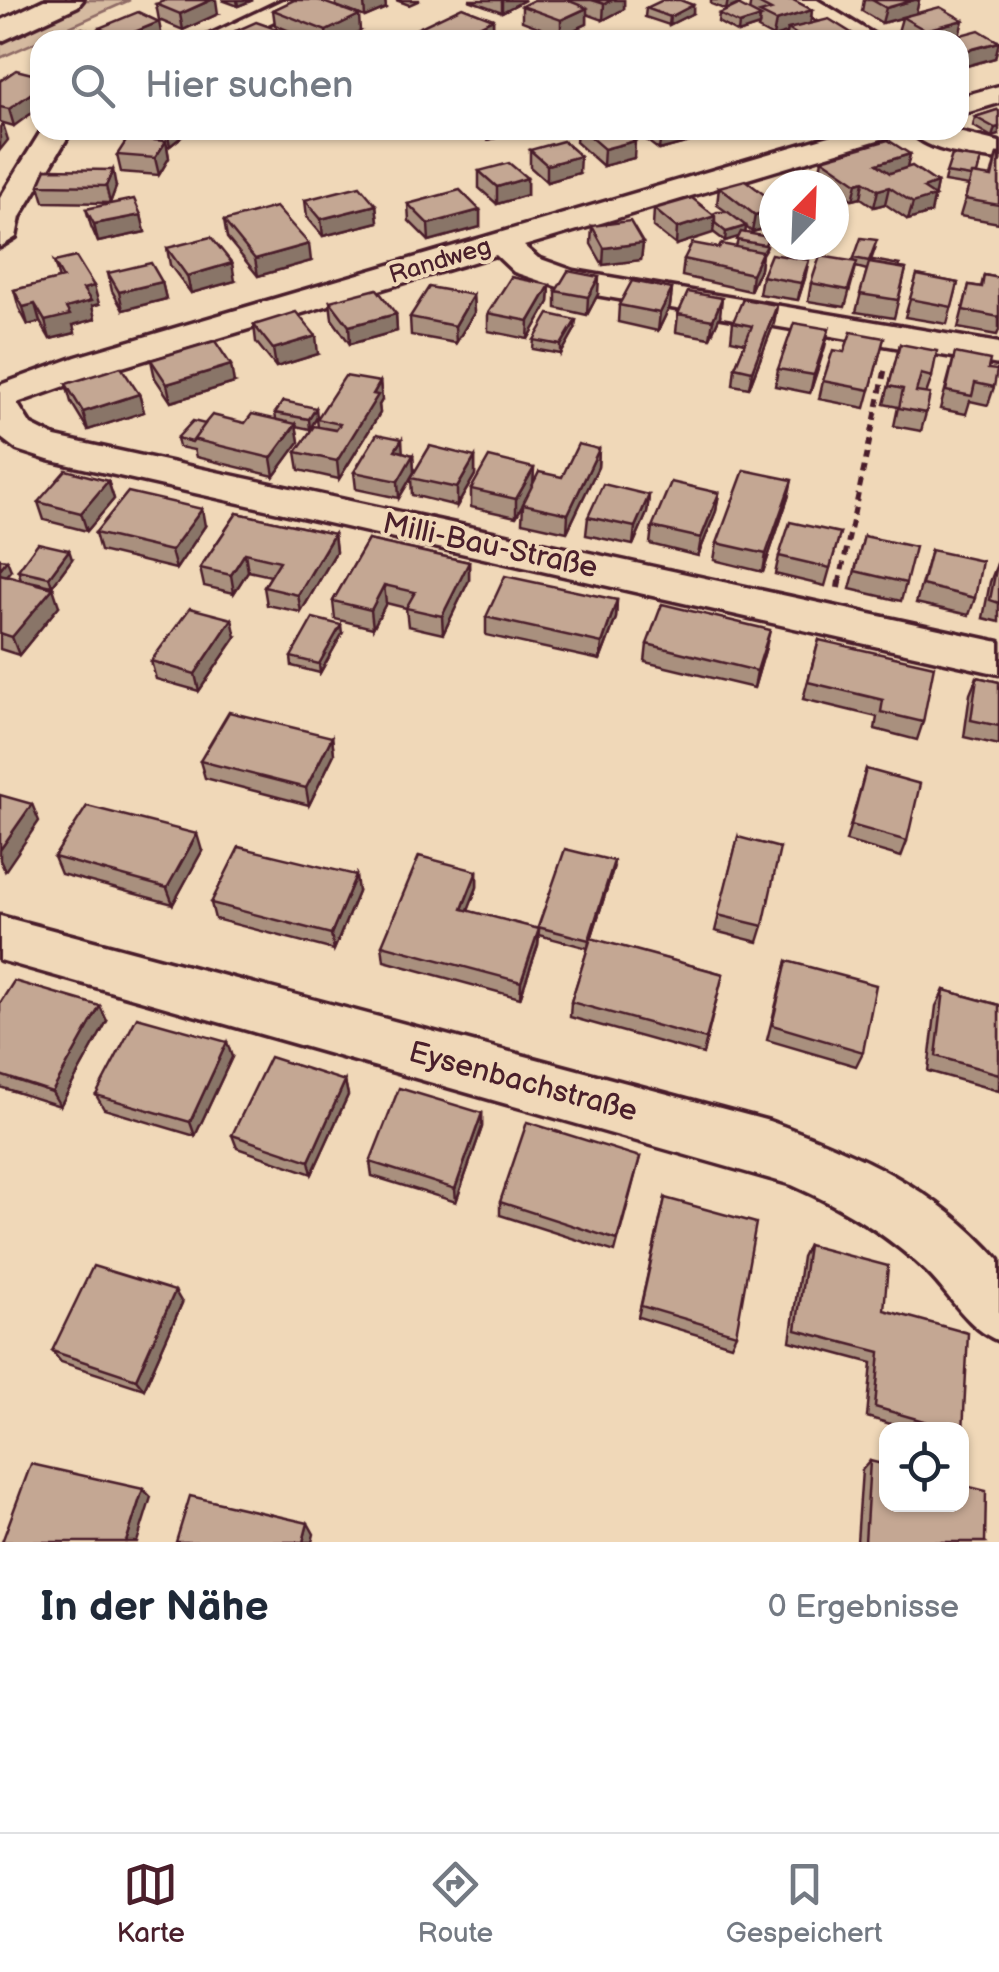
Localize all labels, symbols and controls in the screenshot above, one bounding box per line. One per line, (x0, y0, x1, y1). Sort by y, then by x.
search box (30, 30, 969, 140)
icon: search (65, 58, 120, 113)
text: Hier suchen (145, 63, 353, 108)
north arrow (759, 170, 849, 260)
street label: Randweg (385, 231, 495, 291)
street label: Milli-Bau-Straße (379, 506, 601, 586)
street label: Eysenbachstraße (405, 1034, 641, 1130)
map controls (879, 1422, 969, 1512)
button: locate (879, 1422, 969, 1512)
text: In der Nähe (40, 1582, 269, 1633)
text: 0 Ergebnisse (768, 1588, 959, 1627)
tab: Karte (116, 1857, 185, 1950)
tab: Route (418, 1857, 493, 1950)
tab: Gespeichert (726, 1857, 883, 1950)

